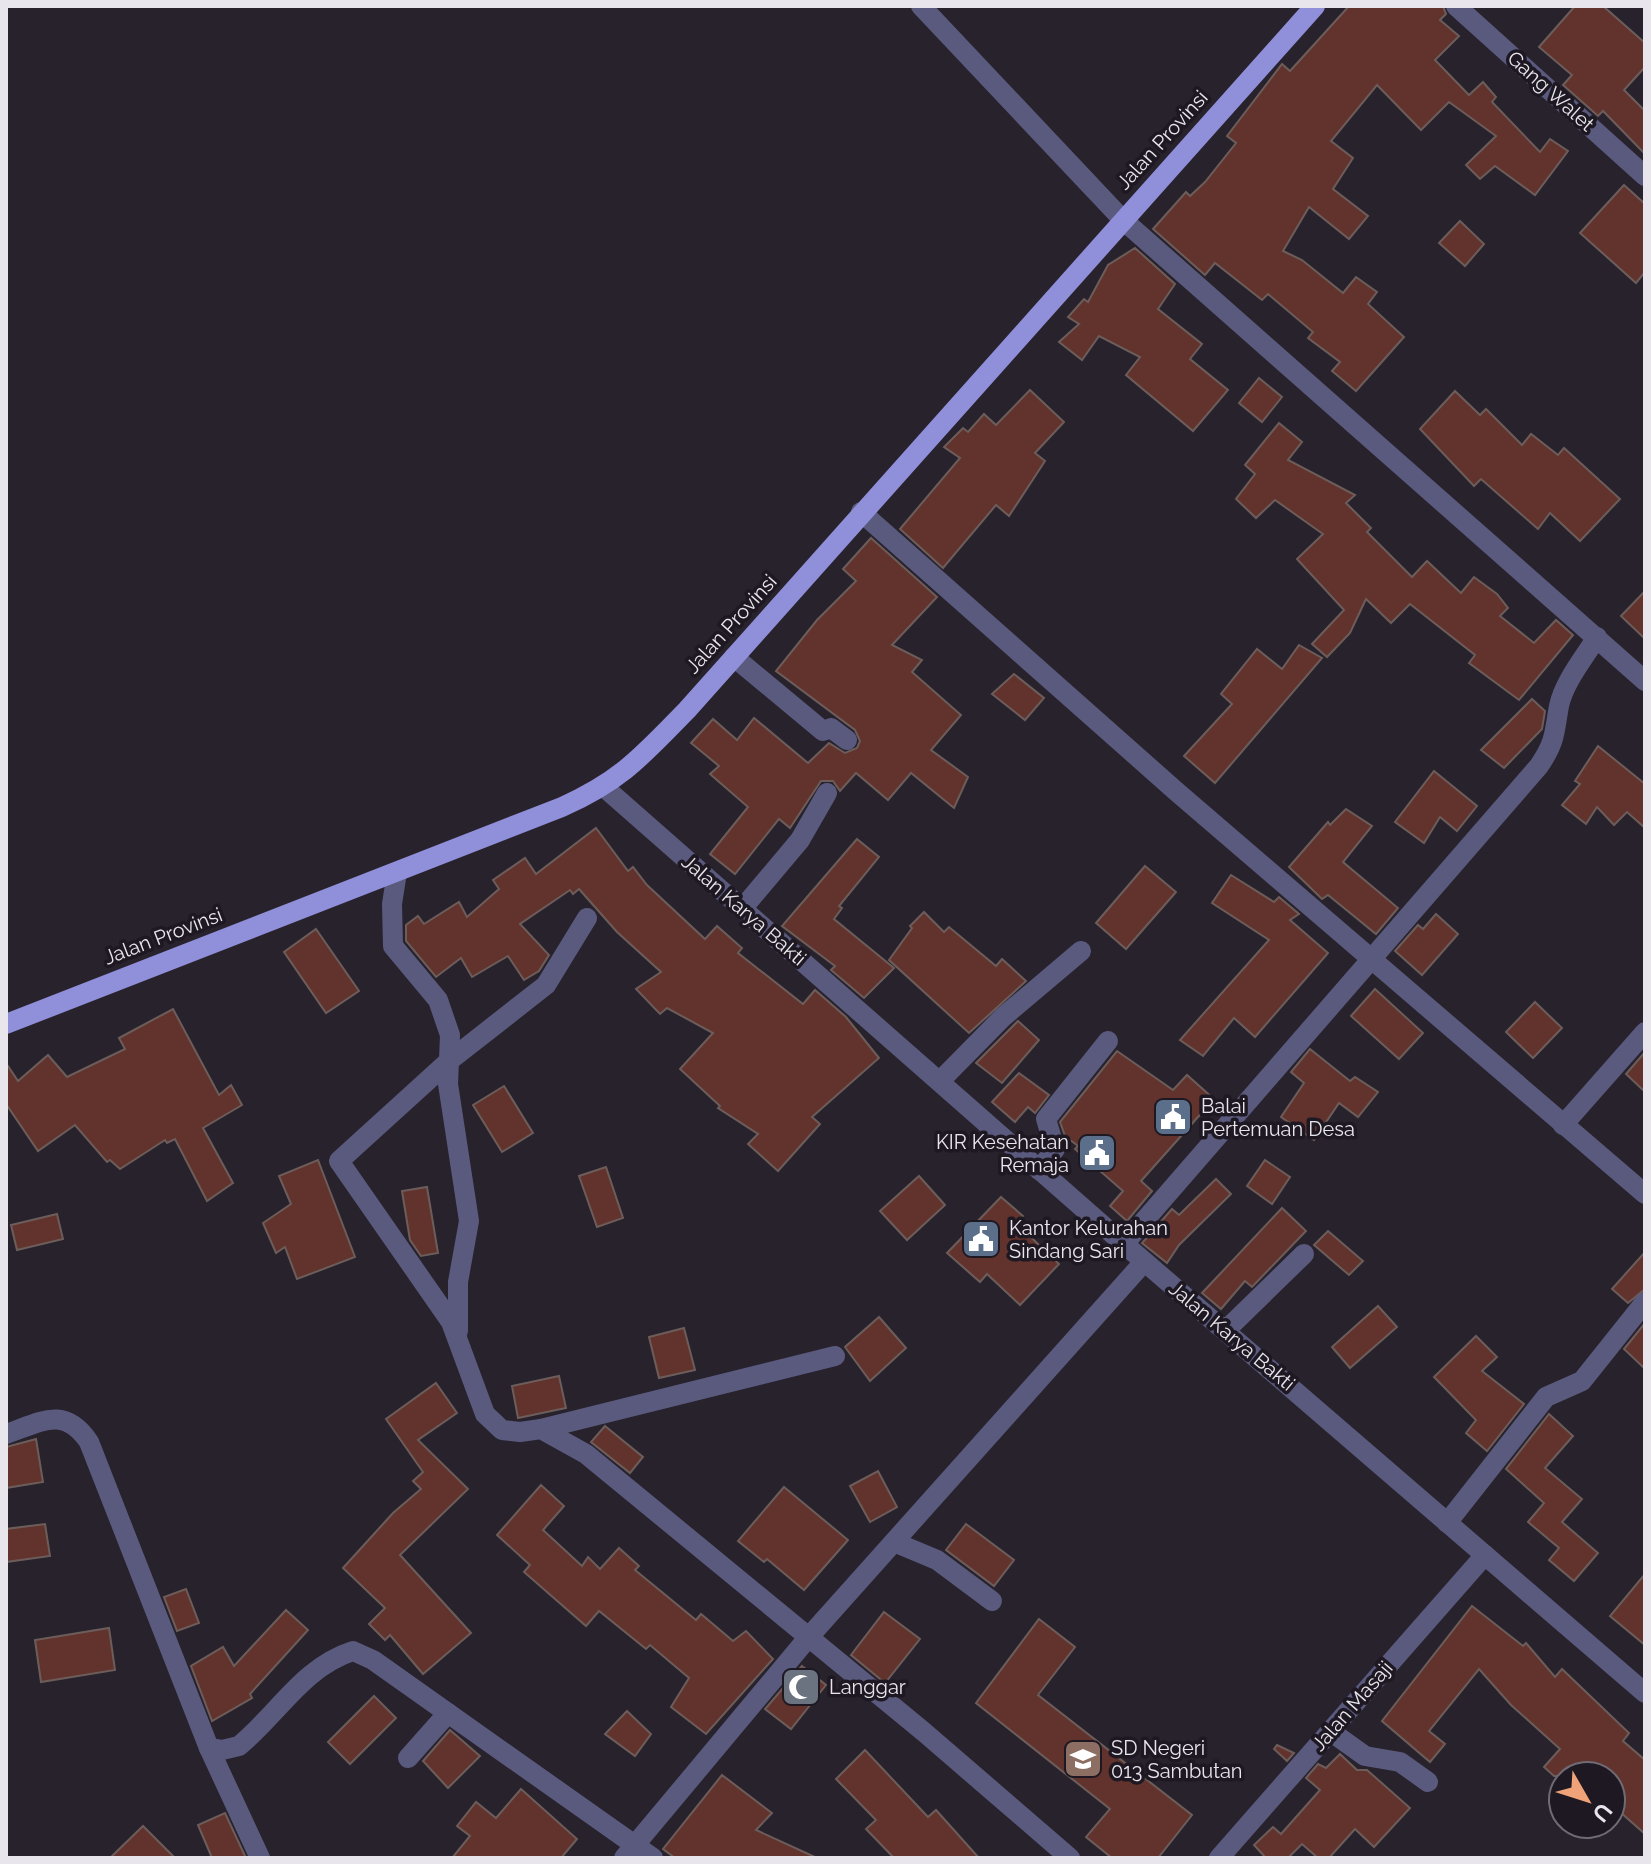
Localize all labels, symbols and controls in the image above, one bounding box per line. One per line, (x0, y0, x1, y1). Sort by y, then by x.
street label: Gang Walet (1503, 46, 1599, 136)
street label: Jalan Provinsi (1111, 86, 1213, 194)
street label: Jalan Provinsi (680, 570, 782, 678)
street label: Jalan Karya Bakti (677, 850, 811, 970)
street label: Jalan Provinsi (100, 902, 226, 970)
place label: Balai Pertemuan Desa (1201, 1094, 1355, 1141)
public building icon: Balai Pertemuan Desa (1152, 1096, 1194, 1138)
place label: KIR Kesehatan Remaja (936, 1130, 1069, 1177)
public building icon: KIR Kesehatan Remaja (1076, 1132, 1118, 1174)
place label: Kantor Kelurahan Sindang Sari (1009, 1216, 1168, 1263)
public building icon: Kantor Kelurahan Sindang Sari (960, 1218, 1002, 1260)
street label: Jalan Karya Bakti (1164, 1276, 1300, 1396)
street label: Jalan Masaji (1306, 1656, 1398, 1756)
mosque icon: Langgar (780, 1666, 822, 1708)
place label: Langgar (829, 1675, 906, 1699)
place label: SD Negeri 013 Sambutan (1111, 1736, 1242, 1783)
school or university icon: SD Negeri 013 Sambutan (1062, 1738, 1104, 1780)
north arrow (1547, 1760, 1627, 1840)
text: U (1587, 1798, 1618, 1827)

